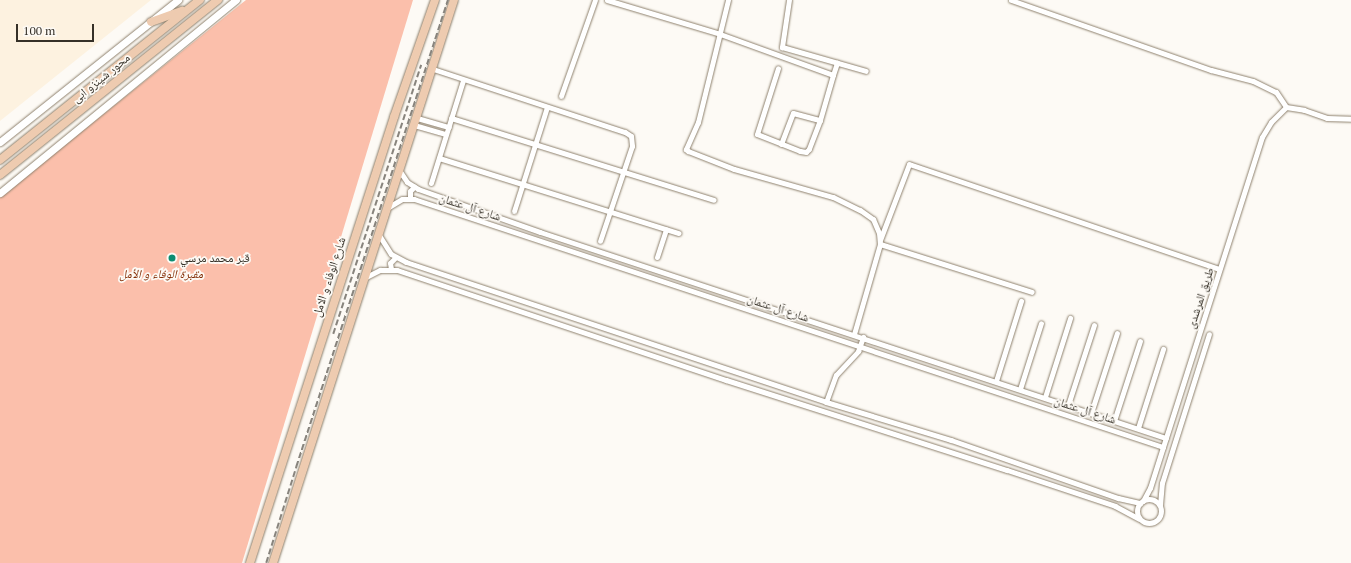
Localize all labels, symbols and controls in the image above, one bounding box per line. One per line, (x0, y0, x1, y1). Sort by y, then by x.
scale bar (18, 16, 96, 42)
text: 100 m (23, 23, 55, 38)
street label: محور شينزو ابى (69, 50, 133, 106)
street label: شارع آل عثمان (437, 190, 503, 224)
street label: شارع الوفاء و الامل (309, 235, 349, 319)
place label: قبر محمد مرسي (180, 251, 250, 265)
marker: قبر محمد مرسي (167, 253, 177, 263)
street label: طريق المرشدى (1183, 265, 1217, 331)
park label: مقبرة الوفاء و الأمل (119, 267, 203, 281)
street label: شارع آل عثمان (745, 291, 811, 325)
street label: شارع آل عثمان (1052, 393, 1118, 427)

